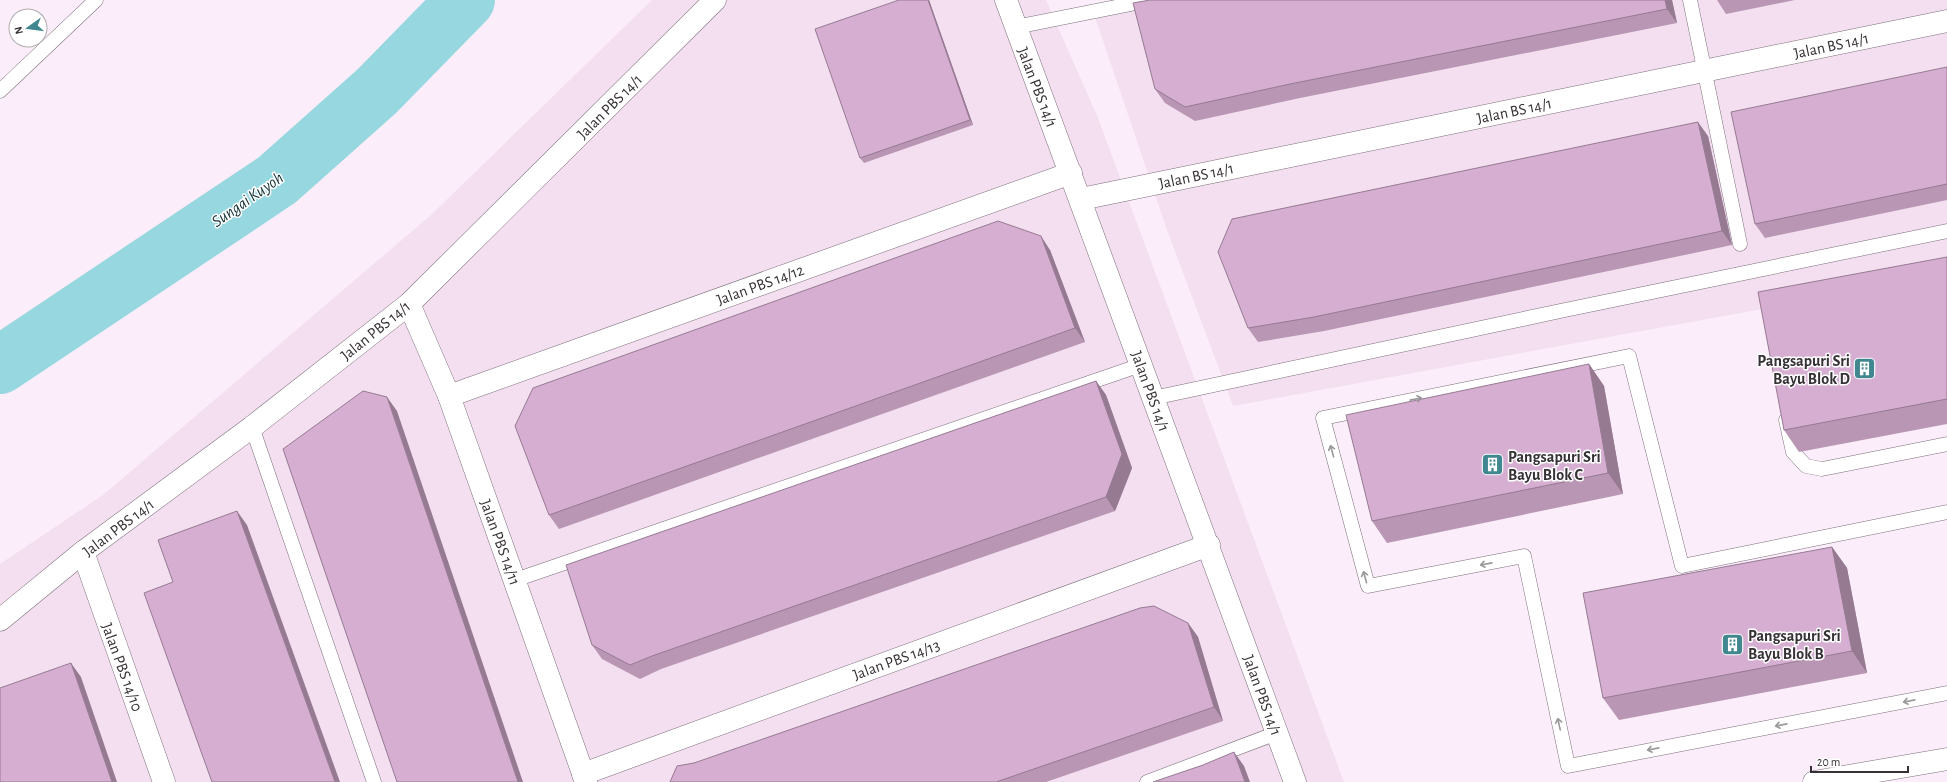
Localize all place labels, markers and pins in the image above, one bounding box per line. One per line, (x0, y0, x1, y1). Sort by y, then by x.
place label: Pangsapuri Sri Bayu Blok D (1757, 353, 1851, 388)
building icon: Pangsapuri Sri Bayu Blok D (1852, 356, 1878, 382)
place label: Pangsapuri Sri Bayu Blok C (1508, 449, 1601, 484)
building icon: Pangsapuri Sri Bayu Blok C (1480, 452, 1506, 478)
place label: Pangsapuri Sri Bayu Blok B (1748, 628, 1841, 663)
building icon: Pangsapuri Sri Bayu Blok B (1720, 631, 1746, 657)

